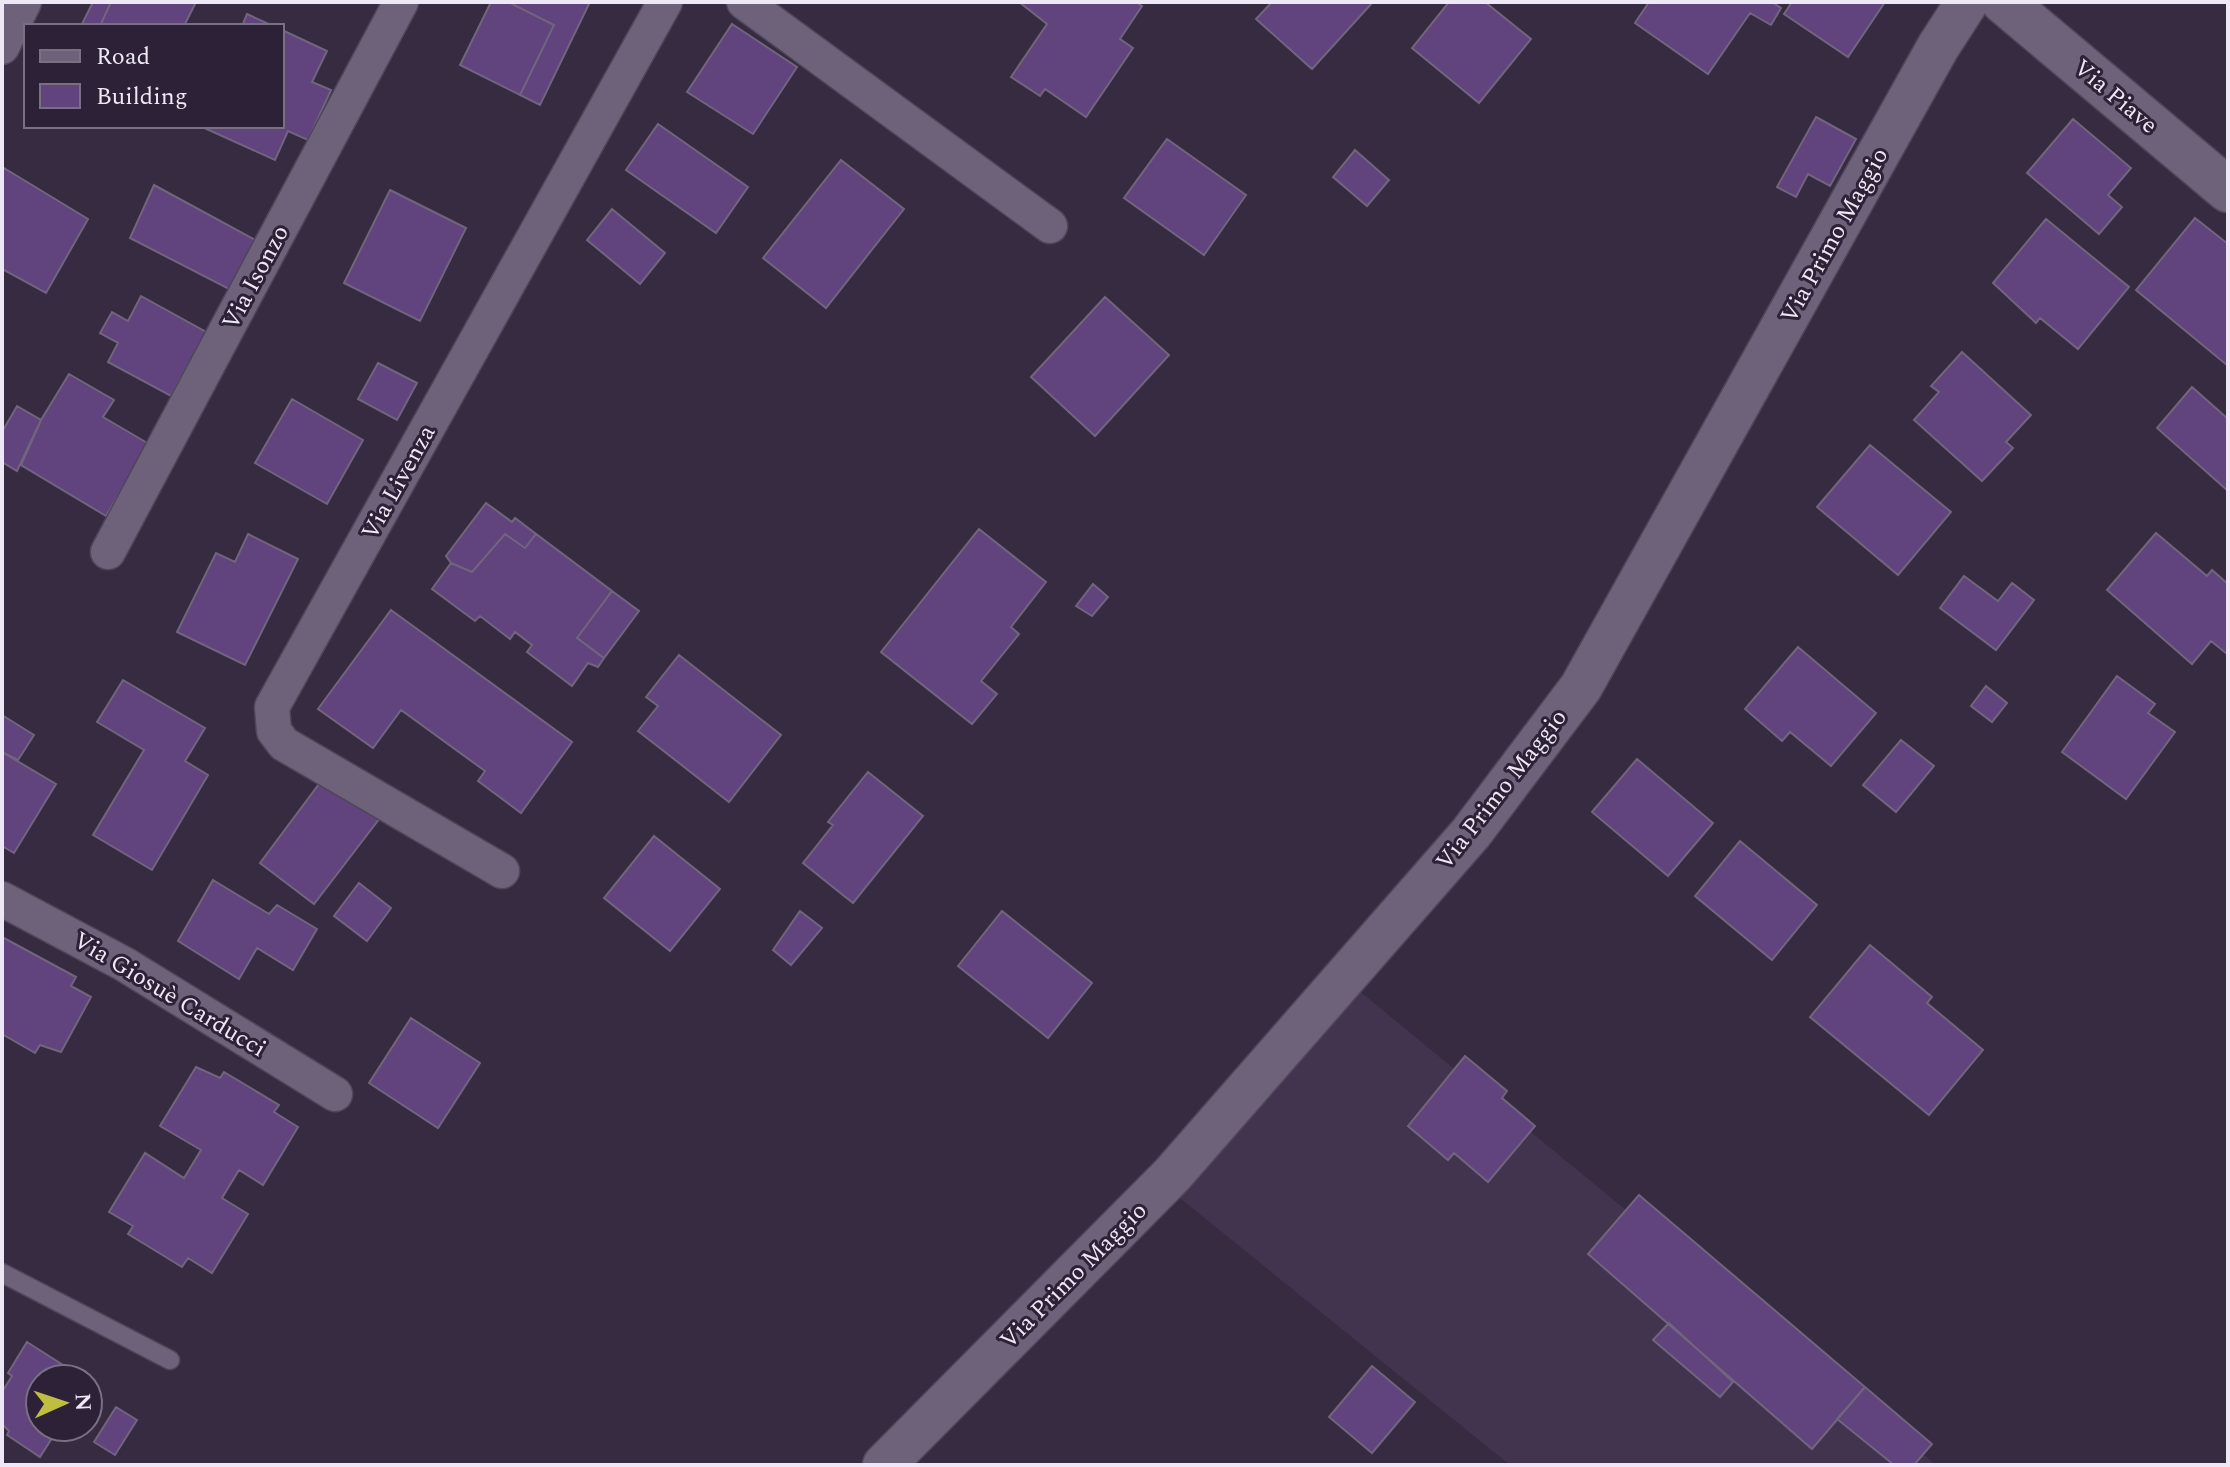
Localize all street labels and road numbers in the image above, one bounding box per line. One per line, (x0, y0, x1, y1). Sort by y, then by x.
street label: Via Piave (2065, 51, 2166, 143)
street label: Via Primo Maggio (1772, 141, 1898, 330)
street label: Via Isonzo (213, 219, 298, 336)
street label: Via Livenza (353, 418, 445, 546)
street label: Via Primo Maggio (1427, 701, 1576, 878)
street label: Via Giosuè Carducci (66, 923, 273, 1067)
street label: Via Primo Maggio (992, 1194, 1156, 1358)

